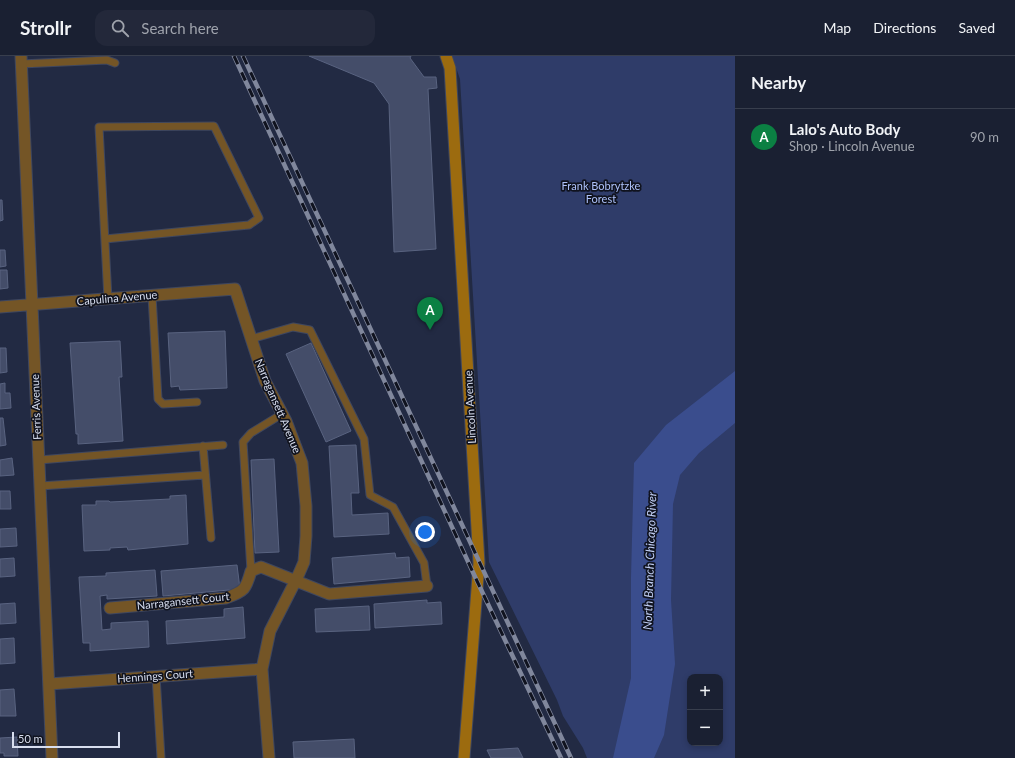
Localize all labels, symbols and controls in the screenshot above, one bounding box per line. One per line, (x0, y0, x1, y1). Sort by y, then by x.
search box (95, 10, 375, 46)
text: Strollr (20, 16, 71, 39)
icon: search (109, 17, 131, 39)
text: Search here (141, 19, 219, 37)
text: Map (824, 19, 851, 36)
text: Directions (873, 19, 936, 36)
text: Saved (958, 19, 995, 36)
text: Nearby (751, 72, 806, 93)
text: Lalo's Auto Body (789, 120, 900, 138)
text: A (759, 129, 769, 145)
text: 90 m (970, 129, 999, 145)
text: Shop · Lincoln Avenue (789, 138, 915, 154)
park label: Frank Bobrytzke Forest (562, 179, 641, 205)
street label: Capulina Avenue (76, 287, 158, 307)
pin: A (417, 297, 443, 330)
street label: Narragansett Avenue (253, 357, 304, 455)
street label: Lincoln Avenue (461, 370, 478, 444)
street label: Ferris Avenue (28, 374, 43, 440)
water label: North Branch Chicago River (640, 491, 659, 630)
your location (415, 522, 435, 542)
street label: Narragansett Court (136, 589, 230, 612)
street label: Hennings Court (117, 666, 193, 685)
map controls (687, 674, 723, 746)
button: + (687, 674, 723, 710)
button: − (687, 710, 723, 746)
scale bar (12, 730, 120, 749)
text: 50 m (18, 732, 43, 745)

